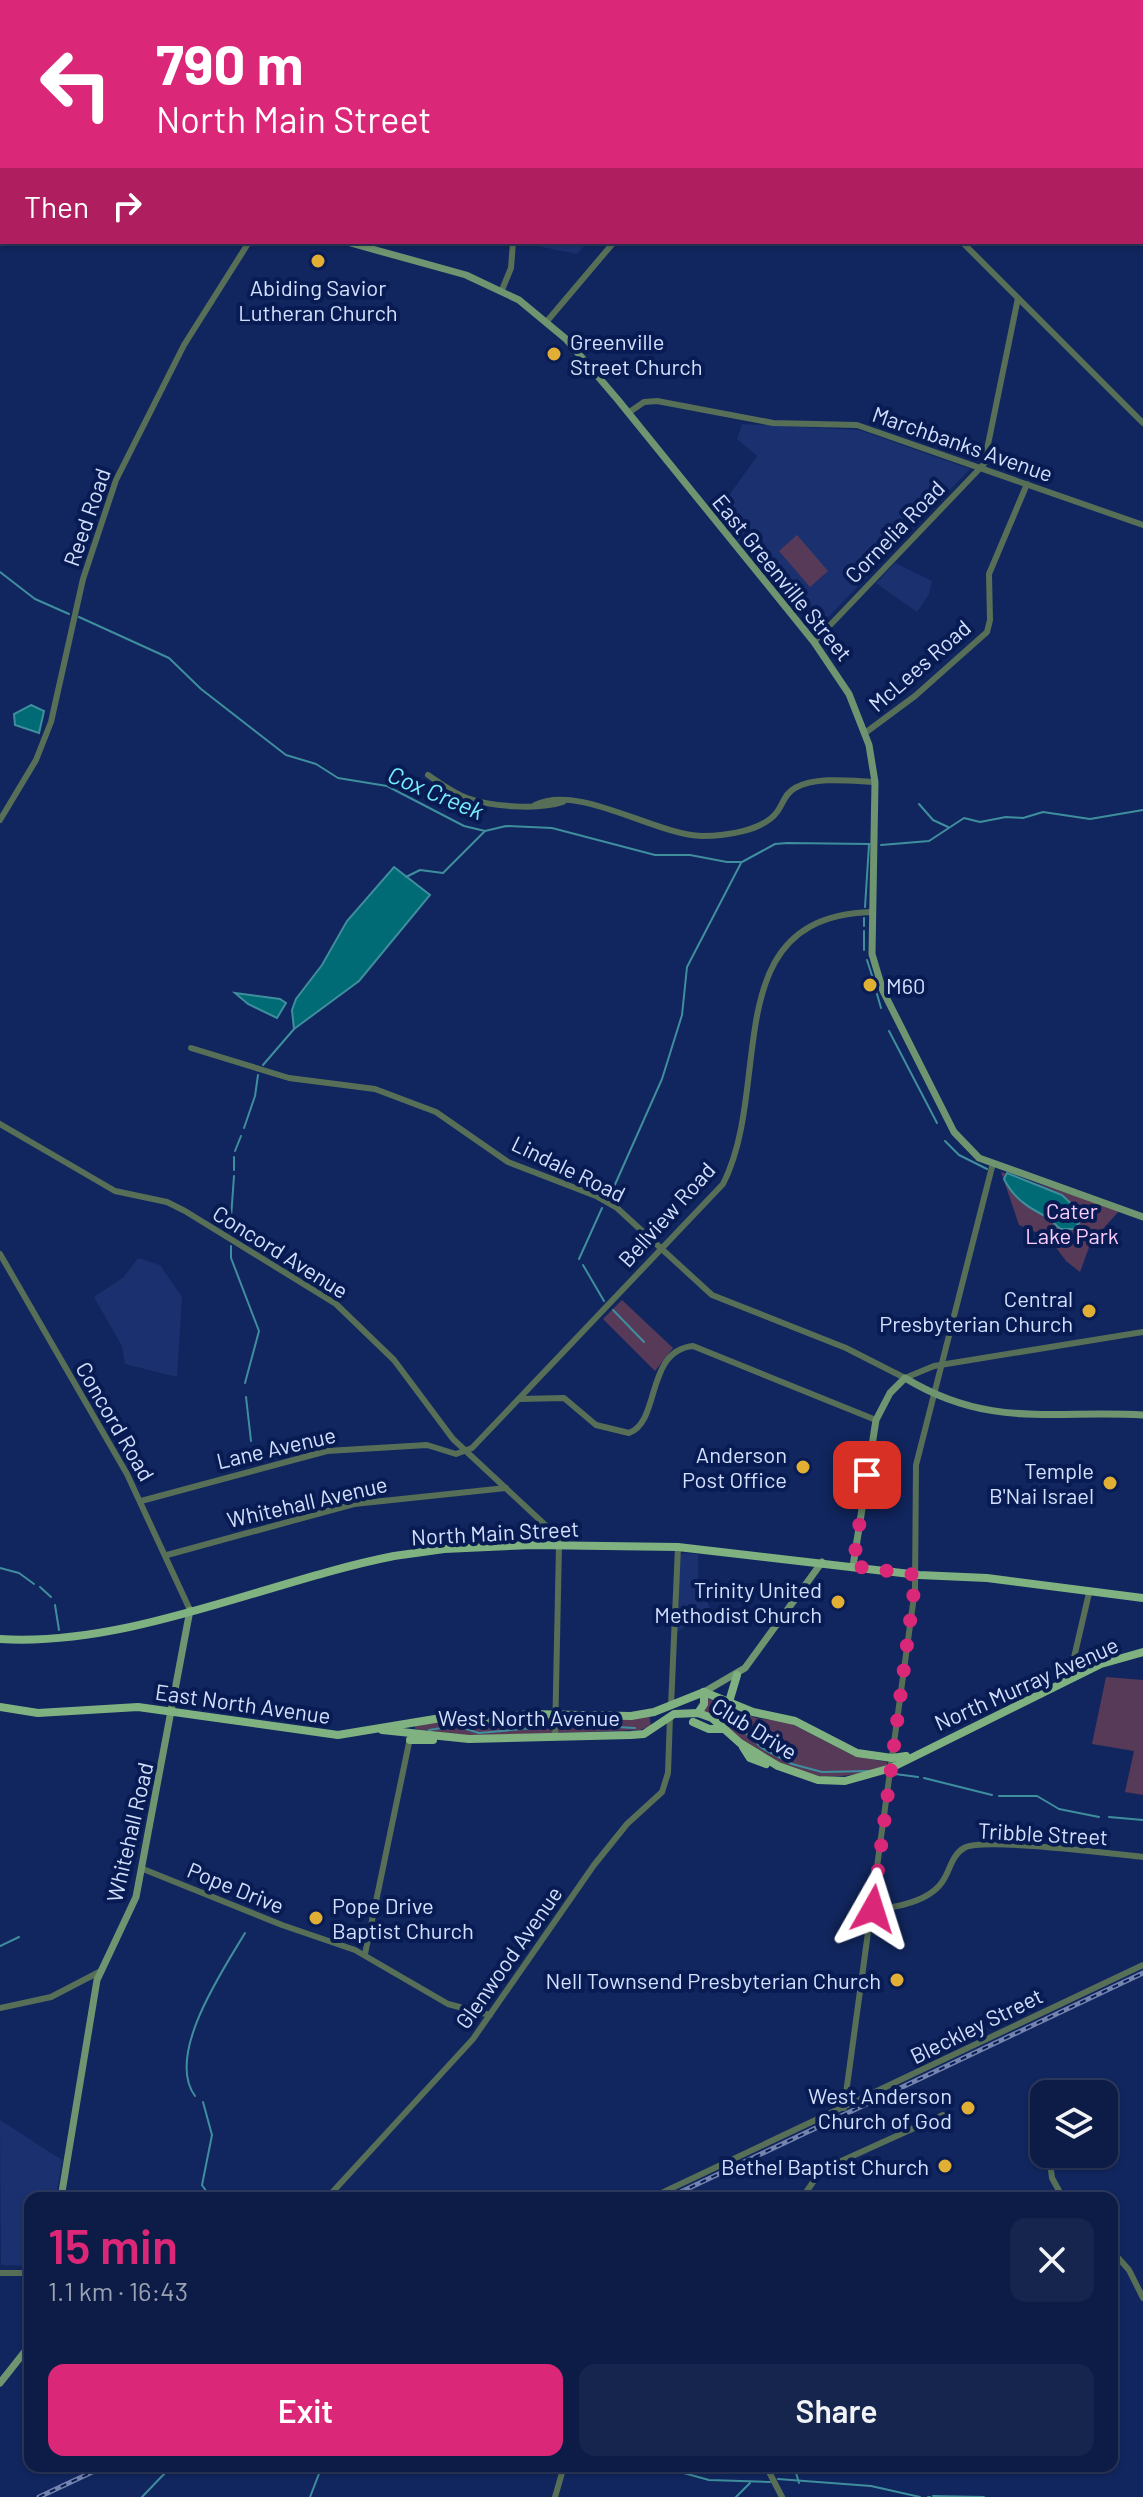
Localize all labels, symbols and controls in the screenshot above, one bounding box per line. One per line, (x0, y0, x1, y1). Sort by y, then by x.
text: 790 m (156, 29, 303, 96)
icon: left (24, 32, 128, 136)
text: North Main Street (156, 97, 431, 140)
icon: right (105, 184, 149, 228)
text: Then (24, 188, 89, 224)
marker: Abiding Savior Lutheran Church (309, 252, 327, 270)
place label: Abiding Savior Lutheran Church (238, 274, 398, 325)
place label: Greenville Street Church (570, 328, 703, 379)
marker: Greenville Street Church (545, 345, 563, 363)
street label: Marchbanks Avenue (869, 400, 1057, 486)
street label: Reed Road (57, 465, 115, 569)
street label: Cornelia Road (839, 475, 949, 587)
street label: East Greenville Street (708, 489, 858, 665)
street label: McLees Road (863, 614, 975, 716)
water label: Cox Creek (384, 759, 489, 825)
place label: M60 (886, 972, 926, 998)
marker: M60 (861, 976, 879, 994)
street label: Lindale Road (508, 1129, 630, 1207)
street label: Bellview Road (612, 1156, 720, 1272)
park label: Cater Lake Park (1025, 1197, 1119, 1248)
street label: Concord Avenue (209, 1199, 353, 1303)
place label: Central Presbyterian Church (879, 1285, 1073, 1336)
marker: Central Presbyterian Church (1080, 1302, 1098, 1320)
street label: Concord Road (71, 1357, 161, 1485)
street label: Lane Avenue (214, 1421, 338, 1473)
place label: Anderson Post Office (682, 1441, 787, 1492)
pin (833, 1441, 901, 1509)
icon: arrive (845, 1453, 889, 1497)
place label: Temple B'Nai Israel (989, 1457, 1094, 1508)
marker: Anderson Post Office (794, 1458, 812, 1476)
street label: Whitehall Avenue (224, 1470, 390, 1532)
marker: Temple B'Nai Israel (1101, 1474, 1119, 1492)
street label: North Main Street (410, 1515, 580, 1549)
place label: Trinity United Methodist Church (654, 1576, 822, 1627)
marker: Trinity United Methodist Church (829, 1593, 847, 1611)
street label: North Murray Avenue (930, 1631, 1122, 1735)
street label: East North Avenue (154, 1678, 332, 1728)
street label: Club Drive (708, 1692, 802, 1764)
street label: West North Avenue (438, 1704, 620, 1730)
street label: Whitehall Road (100, 1760, 158, 1904)
street label: Tribble Street (977, 1817, 1109, 1849)
street label: Pope Drive (184, 1856, 288, 1918)
position arrow (831, 1867, 915, 1951)
street label: Glenwood Avenue (449, 1881, 567, 2033)
place label: Pope Drive Baptist Church (332, 1892, 474, 1943)
marker: Pope Drive Baptist Church (307, 1909, 325, 1927)
place label: Nell Townsend Presbyterian Church (545, 1967, 881, 1993)
marker: Nell Townsend Presbyterian Church (888, 1971, 906, 1989)
street label: Bleckley Street (906, 1982, 1046, 2068)
map controls (1030, 2080, 1118, 2168)
button: layers (1030, 2080, 1118, 2168)
place label: West Anderson Church of God (808, 2082, 952, 2133)
marker: West Anderson Church of God (959, 2099, 977, 2117)
place label: Bethel Baptist Church (721, 2153, 929, 2179)
marker: Bethel Baptist Church (936, 2157, 954, 2175)
text: 15 min (48, 2216, 178, 2274)
button: close (1010, 2218, 1094, 2302)
text: 1.1 km · 16:43 (48, 2275, 188, 2306)
button: Exit (48, 2364, 563, 2456)
button: Share (579, 2364, 1094, 2456)

